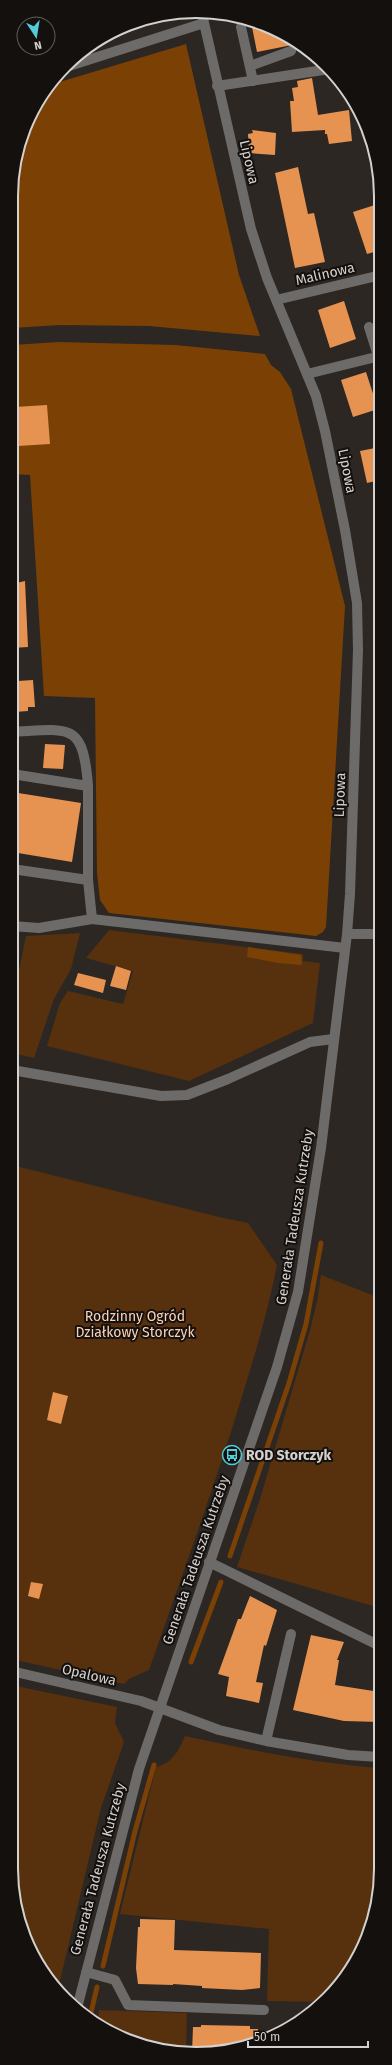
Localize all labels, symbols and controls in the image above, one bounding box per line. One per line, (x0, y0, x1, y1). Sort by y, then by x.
north arrow (16, 16, 56, 56)
text: N (33, 38, 43, 52)
street label: Lipowa (236, 138, 262, 186)
street label: Malinowa (294, 259, 356, 289)
street label: Lipowa (334, 447, 360, 495)
street label: Lipowa (331, 772, 349, 818)
street label: Generała Tadeusza Kutrzeby (273, 1128, 317, 1306)
park label: Rodzinny Ogród Działkowy Storczyk (75, 1308, 195, 1341)
bus stop icon: ROD Storczyk (221, 1444, 243, 1466)
place label: ROD Storczyk (246, 1447, 331, 1464)
street label: Generała Tadeusza Kutrzeby (159, 1473, 233, 1647)
street label: Opalowa (60, 1661, 118, 1689)
street label: Generała Tadeusza Kutrzeby (67, 1781, 129, 1957)
scale bar (248, 2023, 368, 2049)
text: 50 m (254, 2030, 280, 2044)

